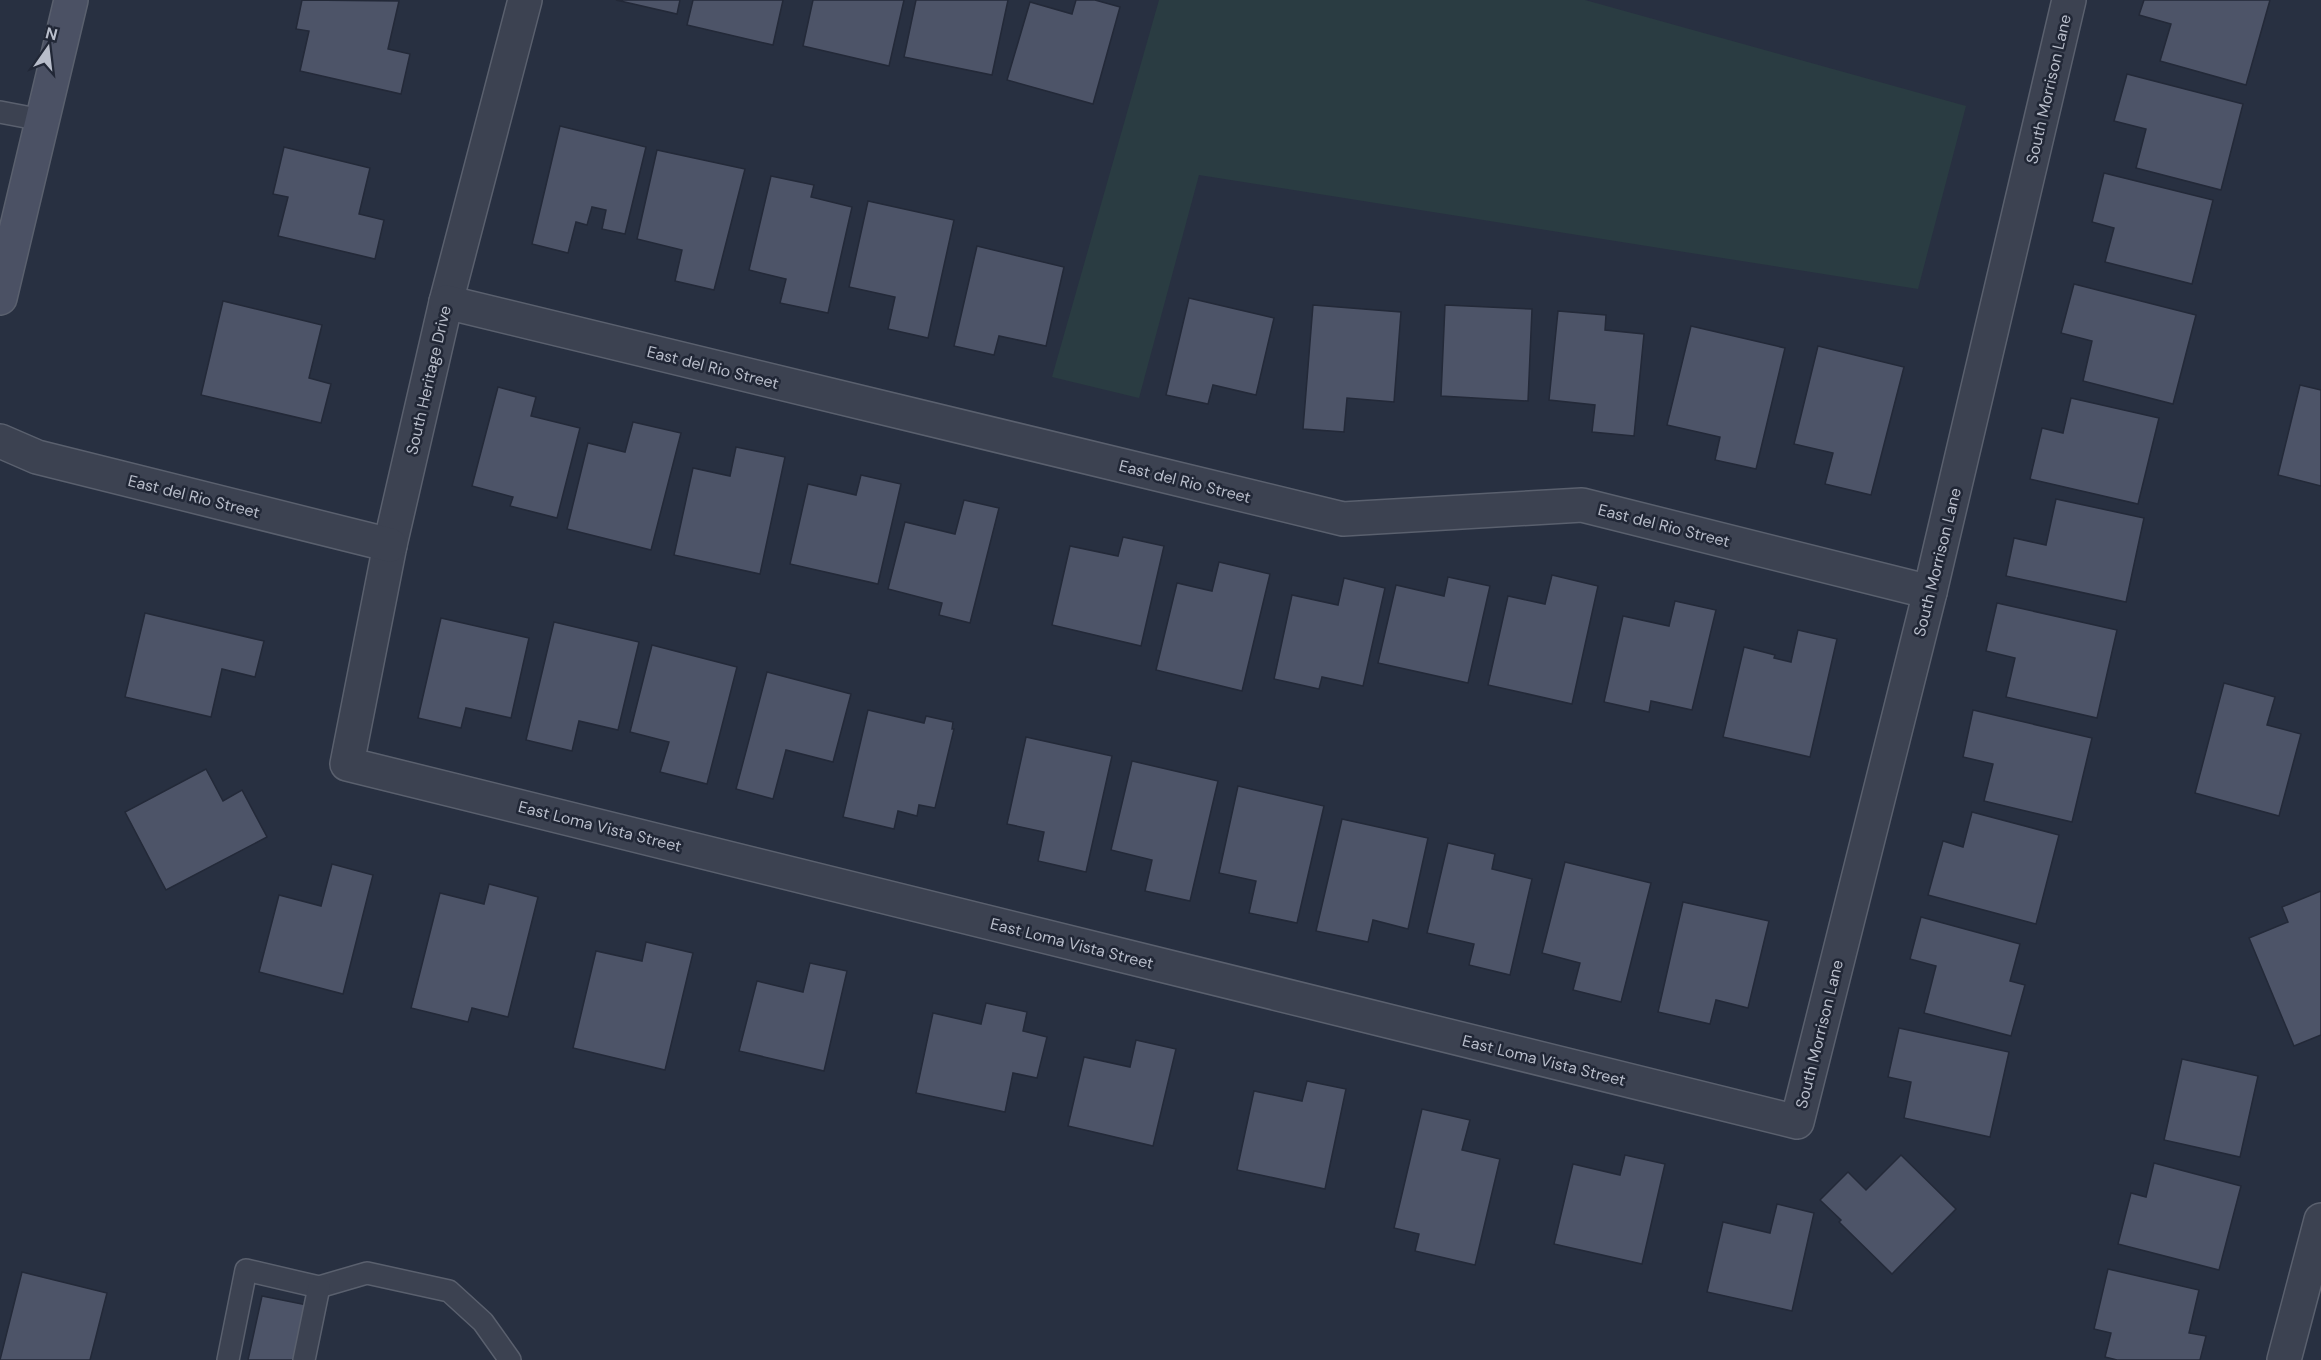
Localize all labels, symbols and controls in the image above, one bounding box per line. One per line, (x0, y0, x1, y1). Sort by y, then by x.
street label: South Morrison Lane (2021, 12, 2076, 166)
north arrow (18, 18, 78, 78)
text: N (43, 22, 60, 46)
street label: South Heritage Drive (401, 304, 456, 457)
street label: East del Rio Street (645, 341, 781, 394)
street label: East del Rio Street (1117, 455, 1253, 508)
street label: East del Rio Street (126, 470, 262, 523)
street label: South Morrison Lane (1909, 486, 1966, 639)
street label: East del Rio Street (1596, 499, 1732, 552)
street label: East Loma Vista Street (516, 796, 684, 857)
street label: East Loma Vista Street (988, 913, 1156, 974)
street label: South Morrison Lane (1791, 958, 1848, 1111)
street label: East Loma Vista Street (1460, 1030, 1628, 1091)

